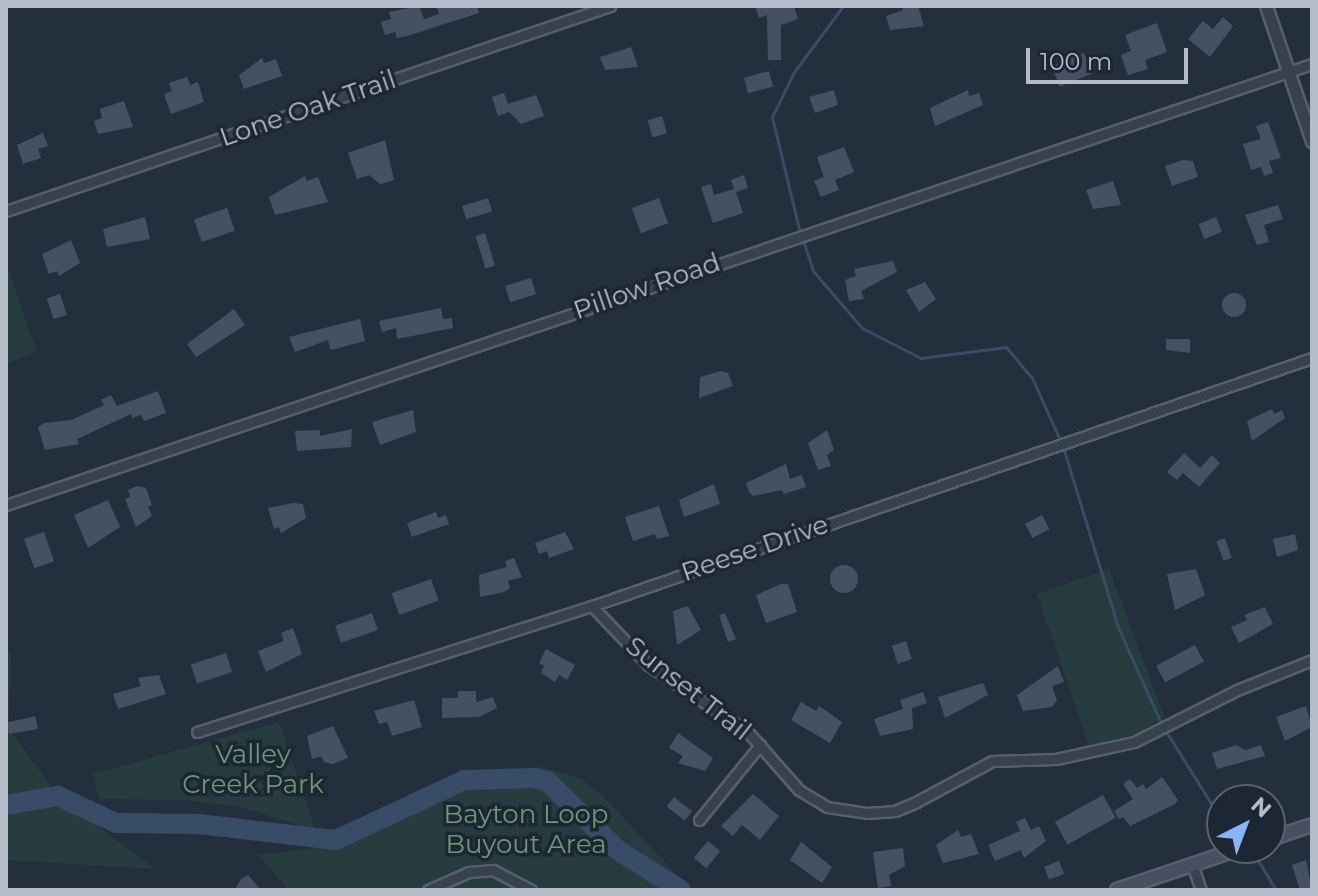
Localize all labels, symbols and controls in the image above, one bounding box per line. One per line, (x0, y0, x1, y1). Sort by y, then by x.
scale bar (1030, 32, 1192, 82)
text: 100 m (1040, 47, 1112, 76)
street label: Lone Oak Trail (216, 64, 400, 154)
street label: Pillow Road (569, 247, 725, 327)
street label: Reese Drive (677, 509, 833, 589)
street label: Sunset Trail (619, 631, 757, 747)
park label: Valley Creek Park (182, 739, 324, 800)
north arrow (1206, 784, 1286, 864)
text: N (1245, 791, 1277, 823)
park label: Bayton Loop Buyout Area (444, 799, 608, 860)

